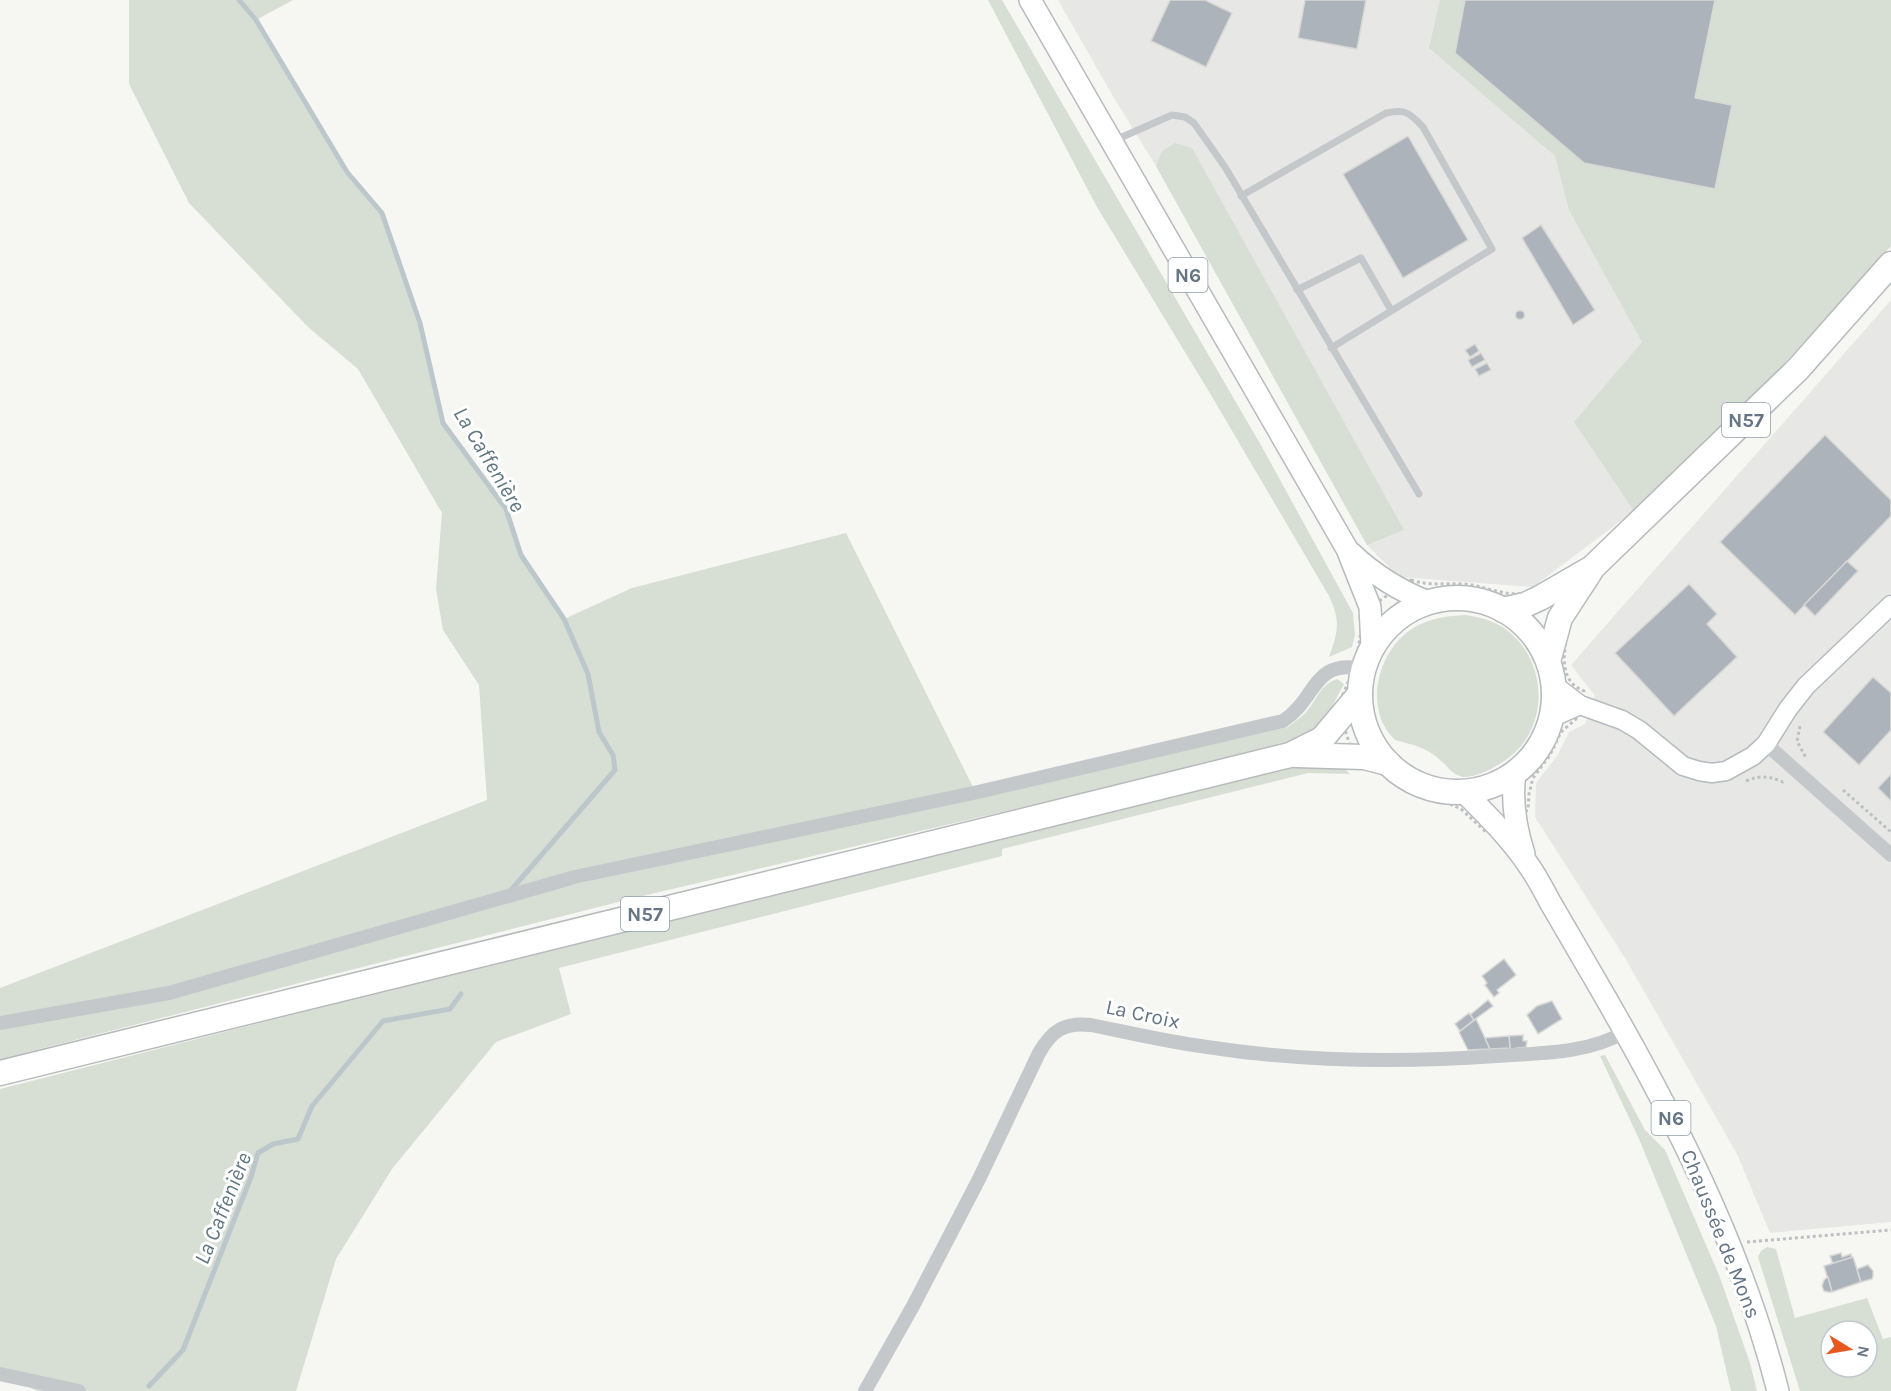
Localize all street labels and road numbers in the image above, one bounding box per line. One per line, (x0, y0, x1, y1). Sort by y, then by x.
road number: N6 (1168, 258, 1208, 292)
road number: N57 (1722, 403, 1770, 437)
road number: N57 (621, 897, 669, 931)
street label: La Croix (1104, 994, 1183, 1034)
road number: N6 (1652, 1101, 1690, 1135)
street label: Chaussée de Mons (1676, 1146, 1766, 1322)

